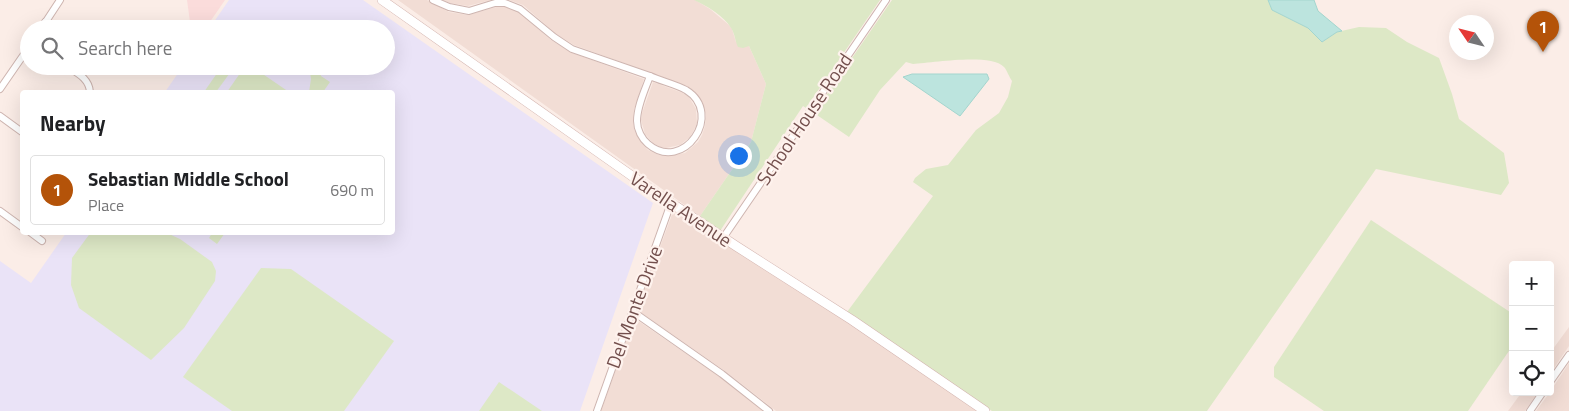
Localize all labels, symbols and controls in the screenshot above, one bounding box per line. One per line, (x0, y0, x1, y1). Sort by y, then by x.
pin: 1 (1527, 11, 1559, 52)
north arrow (1449, 15, 1494, 60)
search box (20, 20, 395, 75)
text: Search here (78, 33, 172, 62)
icon: search (38, 34, 66, 62)
street label: School House Road (749, 47, 859, 191)
text: Nearby (40, 107, 105, 139)
your location (726, 143, 752, 169)
text: Sebastian Middle School (88, 164, 289, 193)
street label: Varella Avenue (624, 164, 738, 254)
text: 1 (53, 178, 61, 202)
text: 690 m (330, 178, 374, 202)
text: Place (88, 193, 124, 217)
street label: Del Monte Drive (598, 242, 669, 372)
map controls (1509, 261, 1554, 396)
button: + (1509, 261, 1554, 306)
button: − (1509, 306, 1554, 351)
button: locate (1509, 351, 1554, 396)

